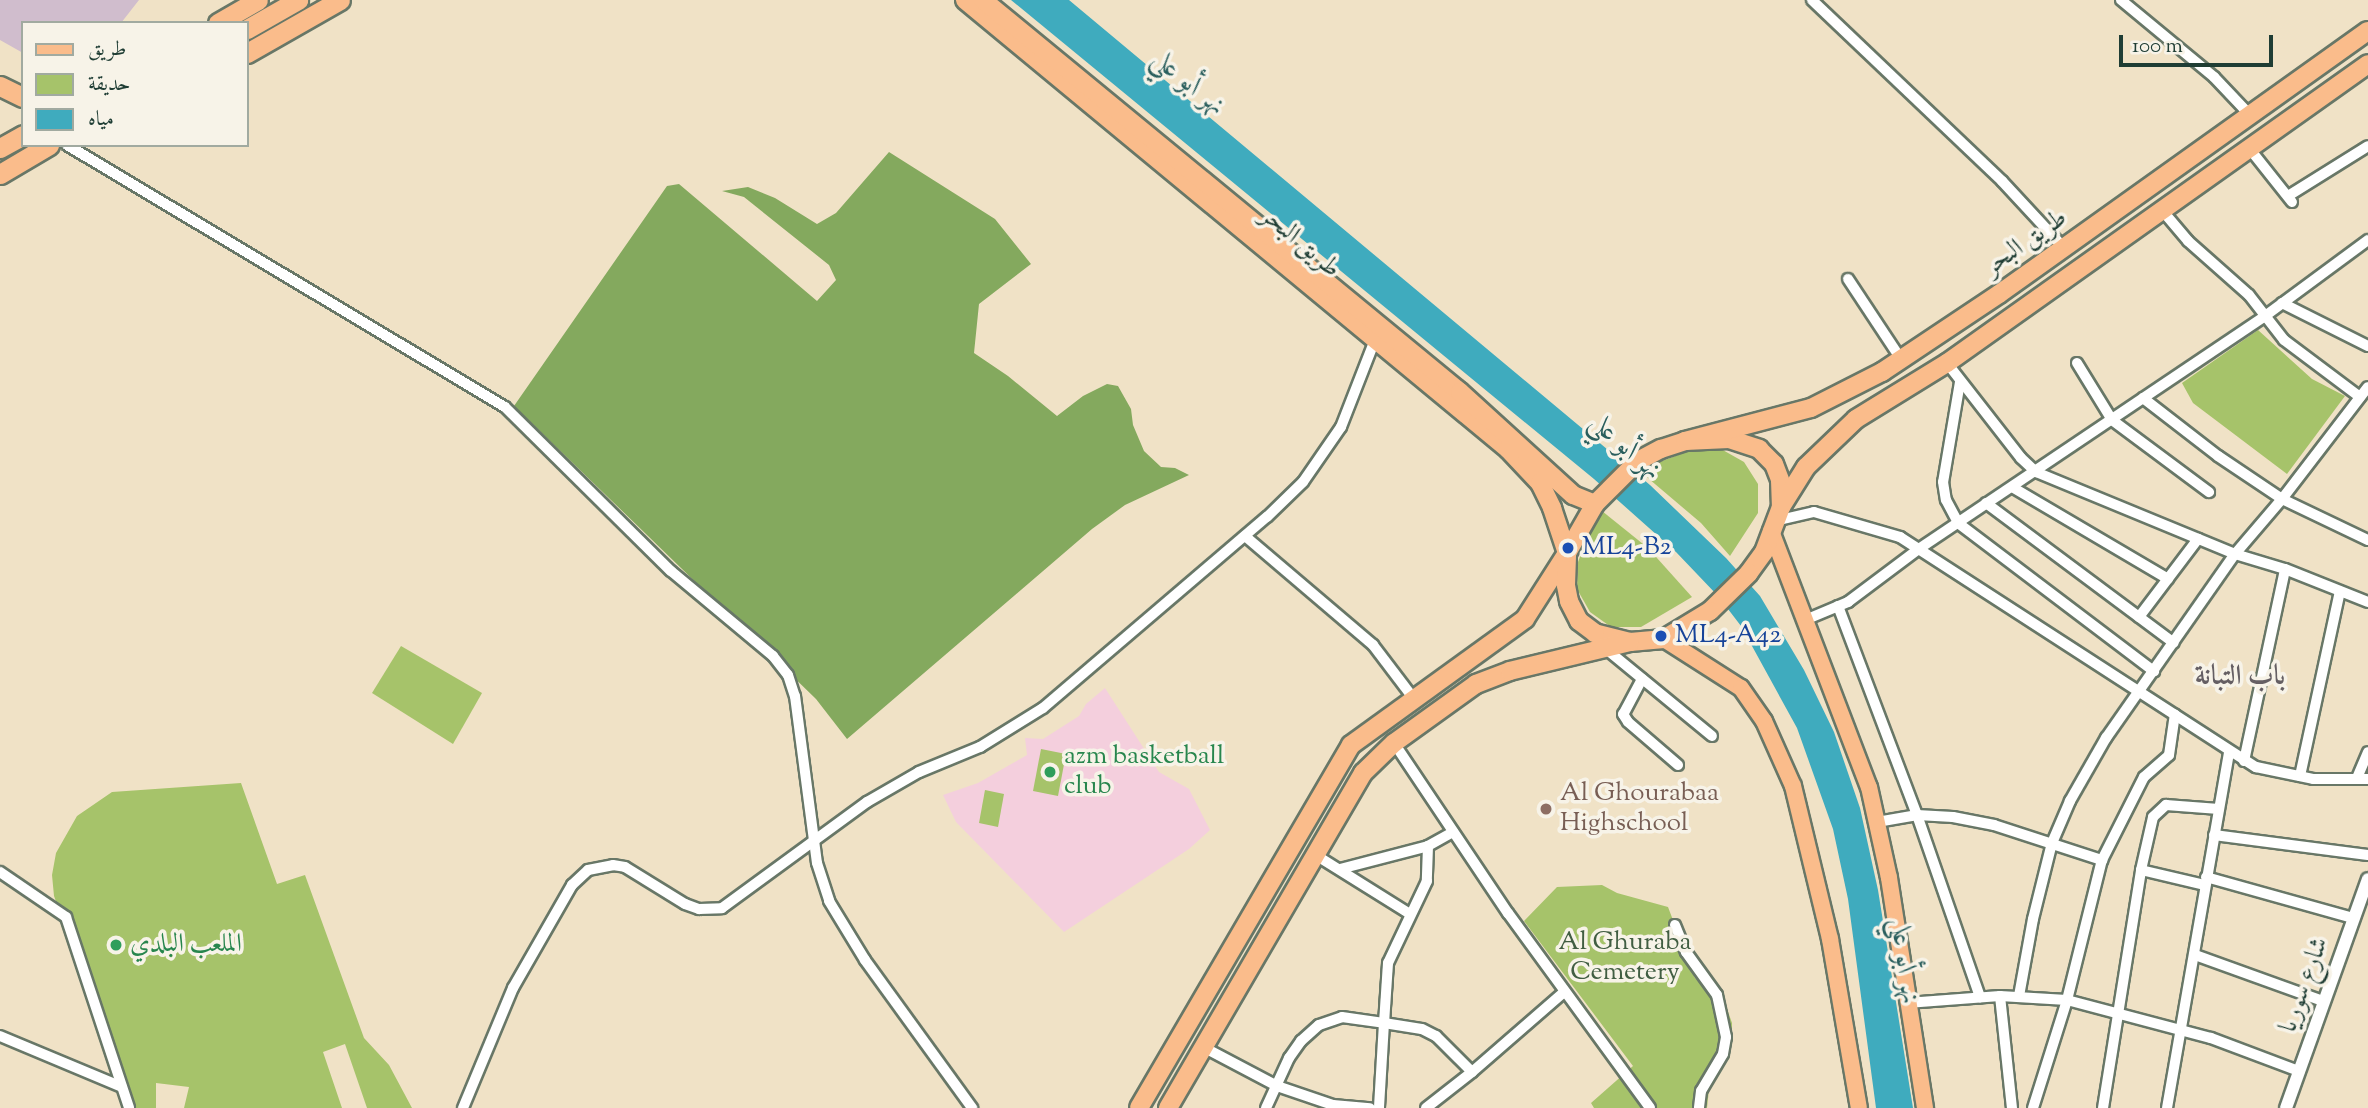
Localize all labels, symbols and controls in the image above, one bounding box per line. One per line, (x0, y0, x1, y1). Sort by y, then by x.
legend (21, 21, 248, 147)
scale bar (2123, 21, 2277, 65)
text: 100 m (2132, 32, 2183, 62)
text: طريق (88, 35, 126, 65)
water label: نهر أبو علي (1143, 42, 1233, 124)
text: حديقة (88, 70, 131, 100)
text: مياه (88, 105, 114, 135)
street label: طريق البحر (1254, 201, 1346, 285)
street label: طريق البحر (1978, 203, 2074, 283)
water label: نهر أبو علي (1581, 406, 1669, 488)
place label: ML4-B2 (1582, 532, 1672, 564)
marker: ML4-B2 (1560, 540, 1576, 556)
place label: ML4-A42 (1675, 620, 1781, 652)
marker: ML4-A42 (1653, 628, 1669, 644)
district label: باب التبانة (2195, 660, 2285, 694)
place label: azm basketball club (1064, 741, 1224, 802)
marker: azm basketball club (1042, 764, 1058, 780)
place label: Al Ghourabaa Highschool (1560, 778, 1719, 840)
marker: Al Ghourabaa Highschool (1538, 801, 1554, 817)
water label: نهر أبو علي (1881, 915, 1927, 1007)
park label: Al Ghuraba Cemetery (1559, 927, 1691, 988)
place label: الملعب البلدي (130, 929, 242, 961)
street label: شارع سوريا (2273, 933, 2337, 1037)
marker: الملعب البلدي (108, 937, 124, 953)

